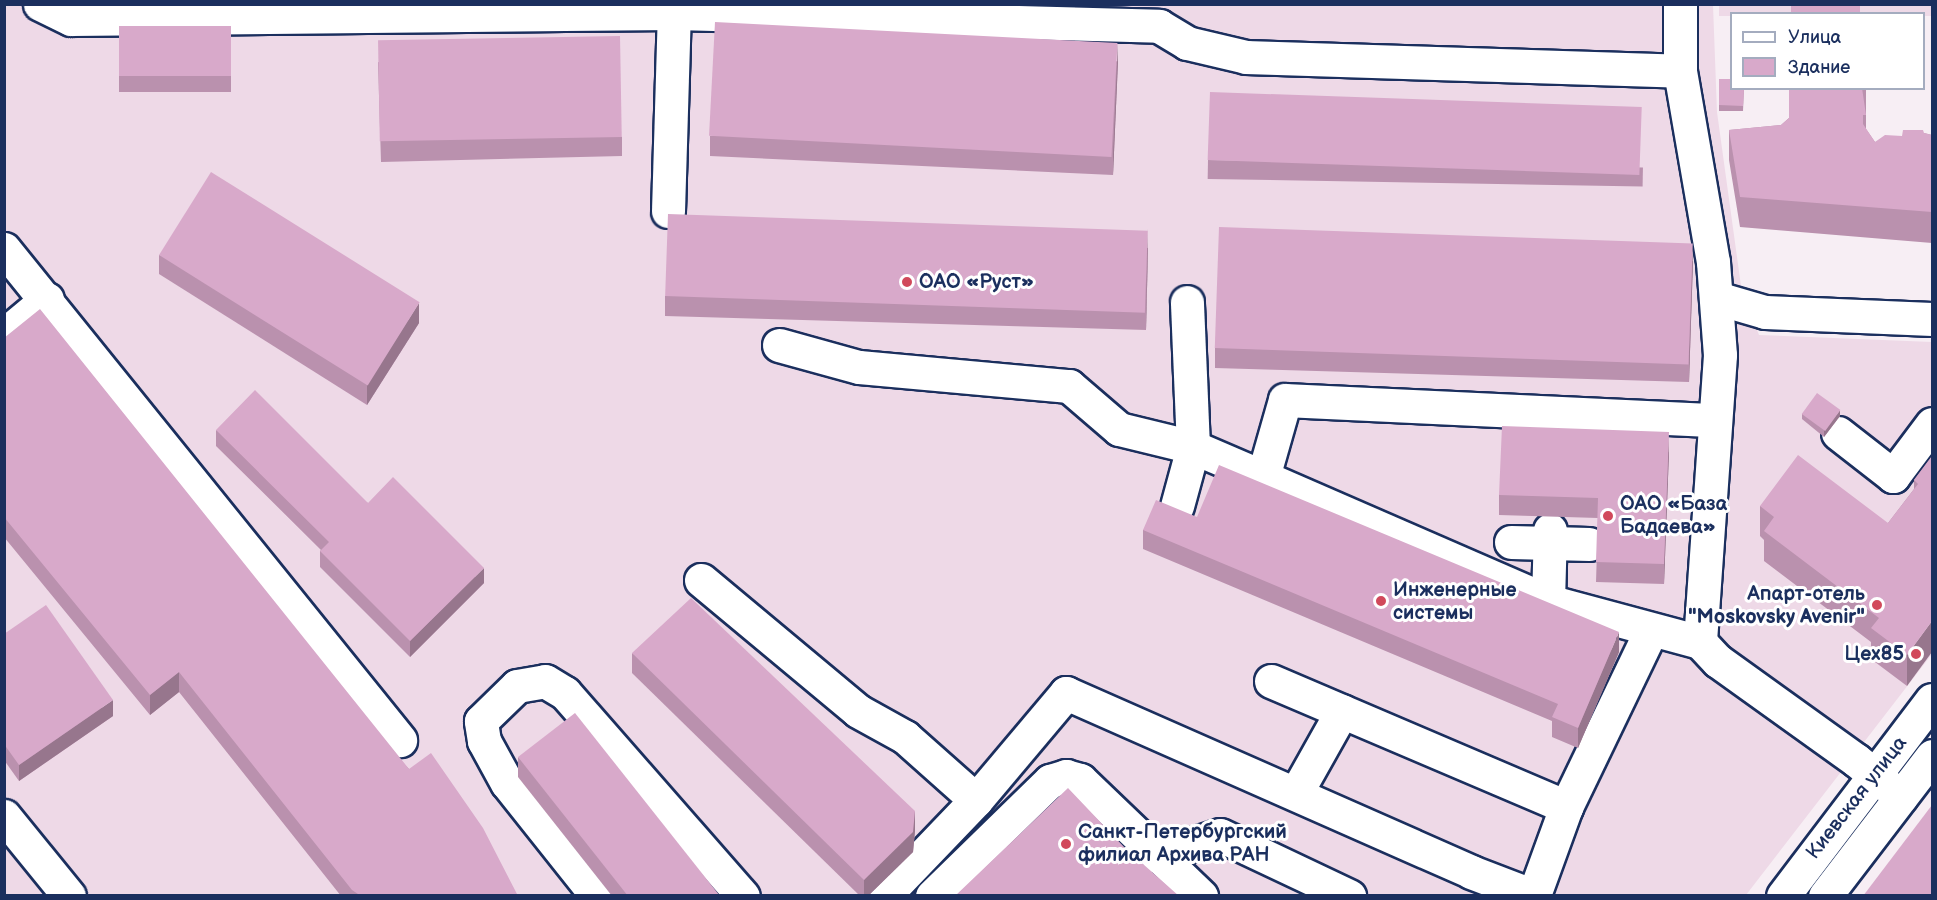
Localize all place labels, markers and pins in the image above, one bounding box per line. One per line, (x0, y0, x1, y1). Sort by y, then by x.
place label: ОАО «Руст» (919, 270, 1034, 294)
marker: ОАО «Руст» (900, 275, 914, 289)
place label: ОАО «База Бадаева» (1620, 492, 1727, 539)
marker: ОАО «База Бадаева» (1601, 509, 1615, 523)
place label: Инженерные системы (1393, 578, 1516, 625)
place label: Апарт-отель "Moskovsky Avenir" (1687, 582, 1865, 629)
marker: Инженерные системы (1374, 594, 1388, 608)
marker: Апарт-отель "Moskovsky Avenir" (1870, 598, 1884, 612)
place label: Цех85 (1845, 642, 1904, 666)
marker: Цех85 (1909, 647, 1923, 661)
place label: Санкт-Петербургский филиал Архива РАН (1078, 820, 1287, 867)
marker: Санкт-Петербургский филиал Архива РАН (1059, 837, 1073, 851)

